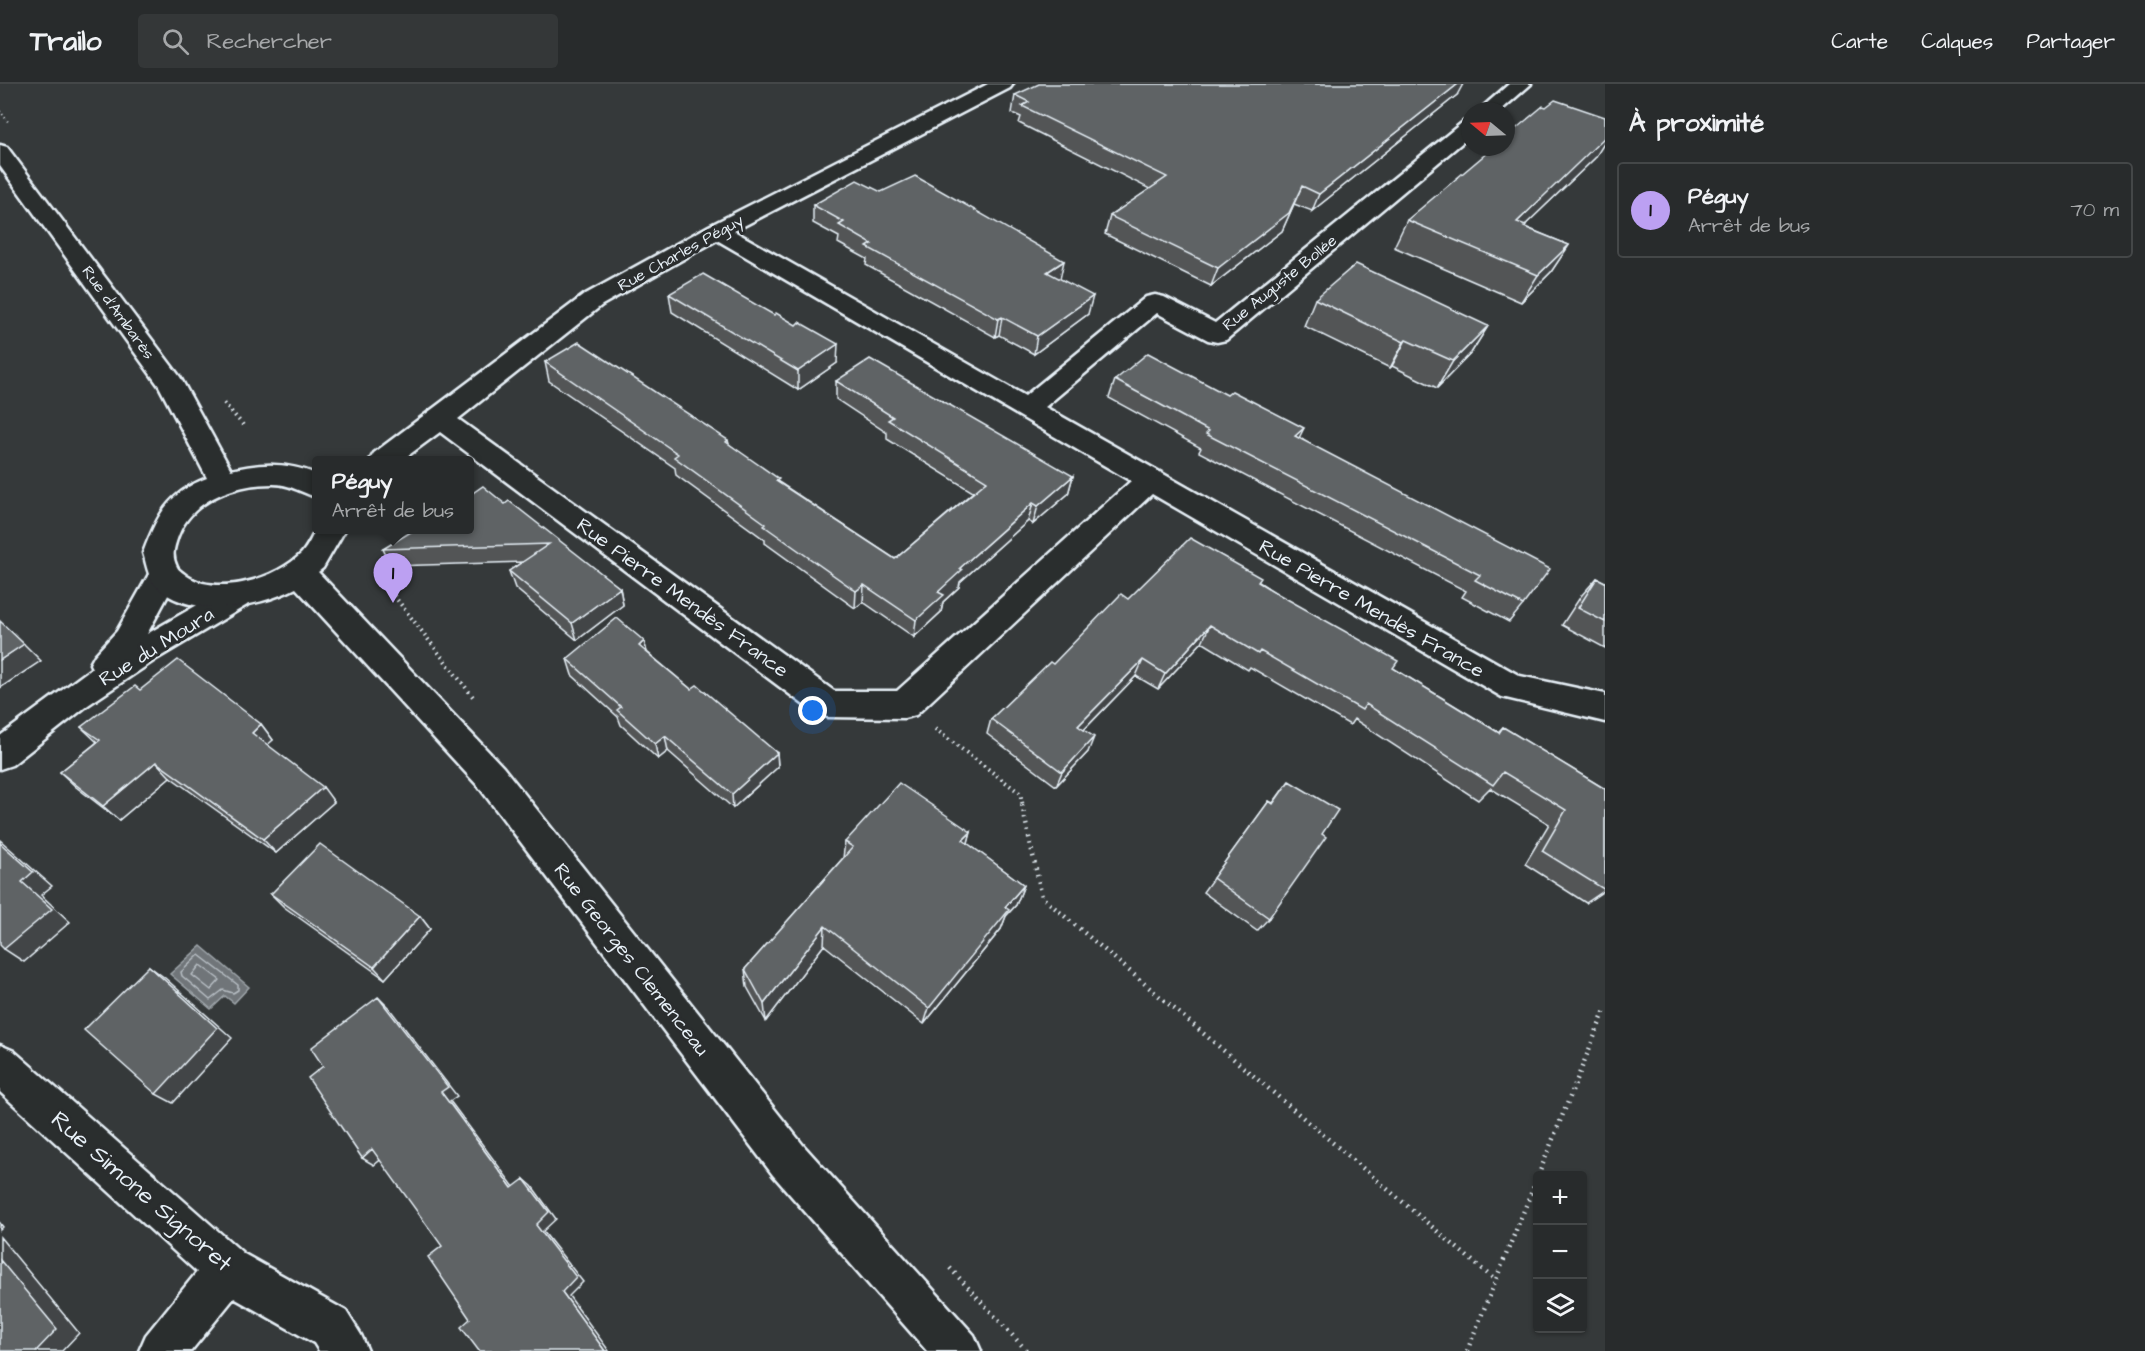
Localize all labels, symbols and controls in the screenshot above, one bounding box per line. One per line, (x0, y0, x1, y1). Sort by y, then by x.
search box (138, 14, 558, 68)
text: Trailo (30, 22, 102, 61)
icon: search (159, 25, 192, 58)
text: Rechercher (207, 26, 332, 57)
text: Carte (1831, 27, 1888, 56)
text: Calques (1921, 27, 1993, 56)
text: Partager (2026, 27, 2115, 56)
north arrow (1461, 102, 1515, 156)
text: À proximité (1629, 105, 1764, 141)
text: Péguy (1688, 181, 1749, 212)
text: 1 (1649, 196, 1652, 224)
text: 70 m (2071, 196, 2119, 224)
street label: Rue Charles Péguy (614, 209, 748, 297)
text: Arrêt de bus (1688, 212, 1810, 240)
street label: Rue Auguste Bollée (1218, 229, 1342, 337)
street label: Rue d'Ambarès (77, 261, 160, 364)
popup (312, 456, 474, 534)
text: Péguy (332, 466, 392, 497)
text: Arrêt de bus (332, 497, 454, 525)
street label: Rue Pierre Mendès France (571, 511, 794, 684)
street label: Rue Pierre Mendès France (1254, 533, 1489, 685)
pin: 1 (374, 554, 412, 603)
street label: Rue du Moura (94, 600, 219, 693)
your location (798, 696, 827, 725)
street label: Rue Georges Clemenceau (546, 857, 715, 1063)
street label: Rue Simone Signoret (43, 1103, 240, 1281)
map controls (1533, 1171, 1587, 1333)
button: + (1533, 1171, 1587, 1225)
button: − (1533, 1225, 1587, 1279)
button: layers (1533, 1279, 1587, 1333)

